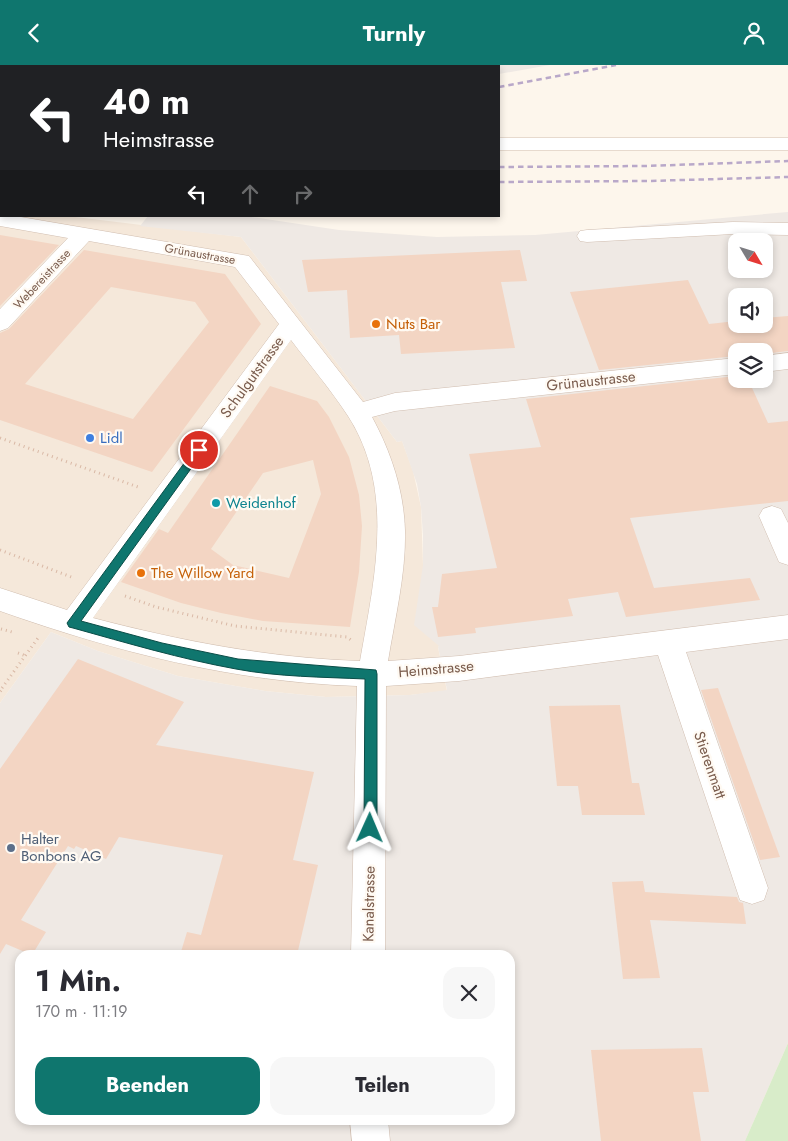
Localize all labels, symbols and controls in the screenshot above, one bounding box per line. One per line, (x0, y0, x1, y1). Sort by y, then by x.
text: Turnly (363, 17, 425, 49)
icon: back (20, 19, 48, 47)
icon: person (740, 19, 768, 47)
text: 40 m (103, 77, 190, 127)
icon: left (20, 85, 85, 150)
text: Heimstrasse (103, 123, 214, 155)
icon: left (183, 180, 211, 208)
icon: ahead (236, 180, 264, 208)
icon: right (289, 180, 317, 208)
north arrow (728, 233, 772, 277)
map controls (728, 233, 773, 388)
street label: Grünaustrasse (163, 239, 237, 269)
street label: Webereistrasse (9, 245, 75, 313)
button: sound (728, 288, 773, 333)
place label: Nuts Bar (386, 313, 441, 335)
marker: Nuts Bar (370, 318, 382, 330)
street label: Schulgutstrasse (215, 331, 289, 422)
button: layers (728, 343, 773, 388)
street label: Grünaustrasse (545, 365, 637, 397)
place label: Lidl (100, 427, 123, 449)
pin (178, 429, 220, 471)
marker: Lidl (84, 432, 96, 444)
icon: arrive (185, 436, 213, 464)
place label: Weidenhof (226, 492, 296, 514)
marker: Weidenhof (210, 497, 222, 509)
place label: The Willow Yard (151, 562, 254, 584)
marker: The Willow Yard (135, 567, 147, 579)
street label: Heimstrasse (397, 655, 475, 683)
street label: Stierenmatt (688, 728, 732, 802)
position arrow (343, 801, 395, 853)
place label: Halter Bonbons AG (21, 828, 102, 867)
marker: Halter Bonbons AG (5, 842, 17, 854)
street label: Kanalstrasse (357, 866, 381, 942)
text: 1 Min. (35, 959, 121, 1002)
button: close (443, 967, 495, 1019)
text: 170 m · 11:19 (35, 1000, 128, 1023)
button: Beenden (35, 1057, 260, 1115)
button: Teilen (270, 1057, 495, 1115)

